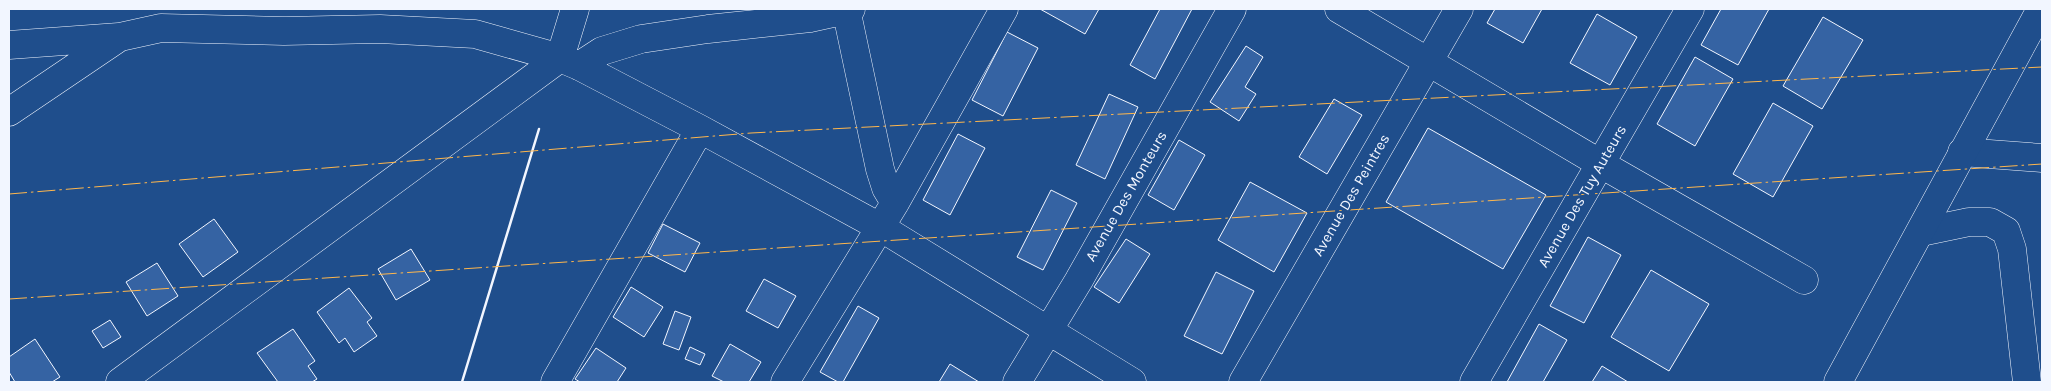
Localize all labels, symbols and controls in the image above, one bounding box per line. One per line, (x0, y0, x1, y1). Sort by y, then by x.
street label: Avenue Des Tuy Auteurs (1534, 122, 1630, 270)
street label: Avenue Des Monteurs (1081, 128, 1171, 264)
street label: Avenue Des Peintres (1309, 131, 1393, 259)

